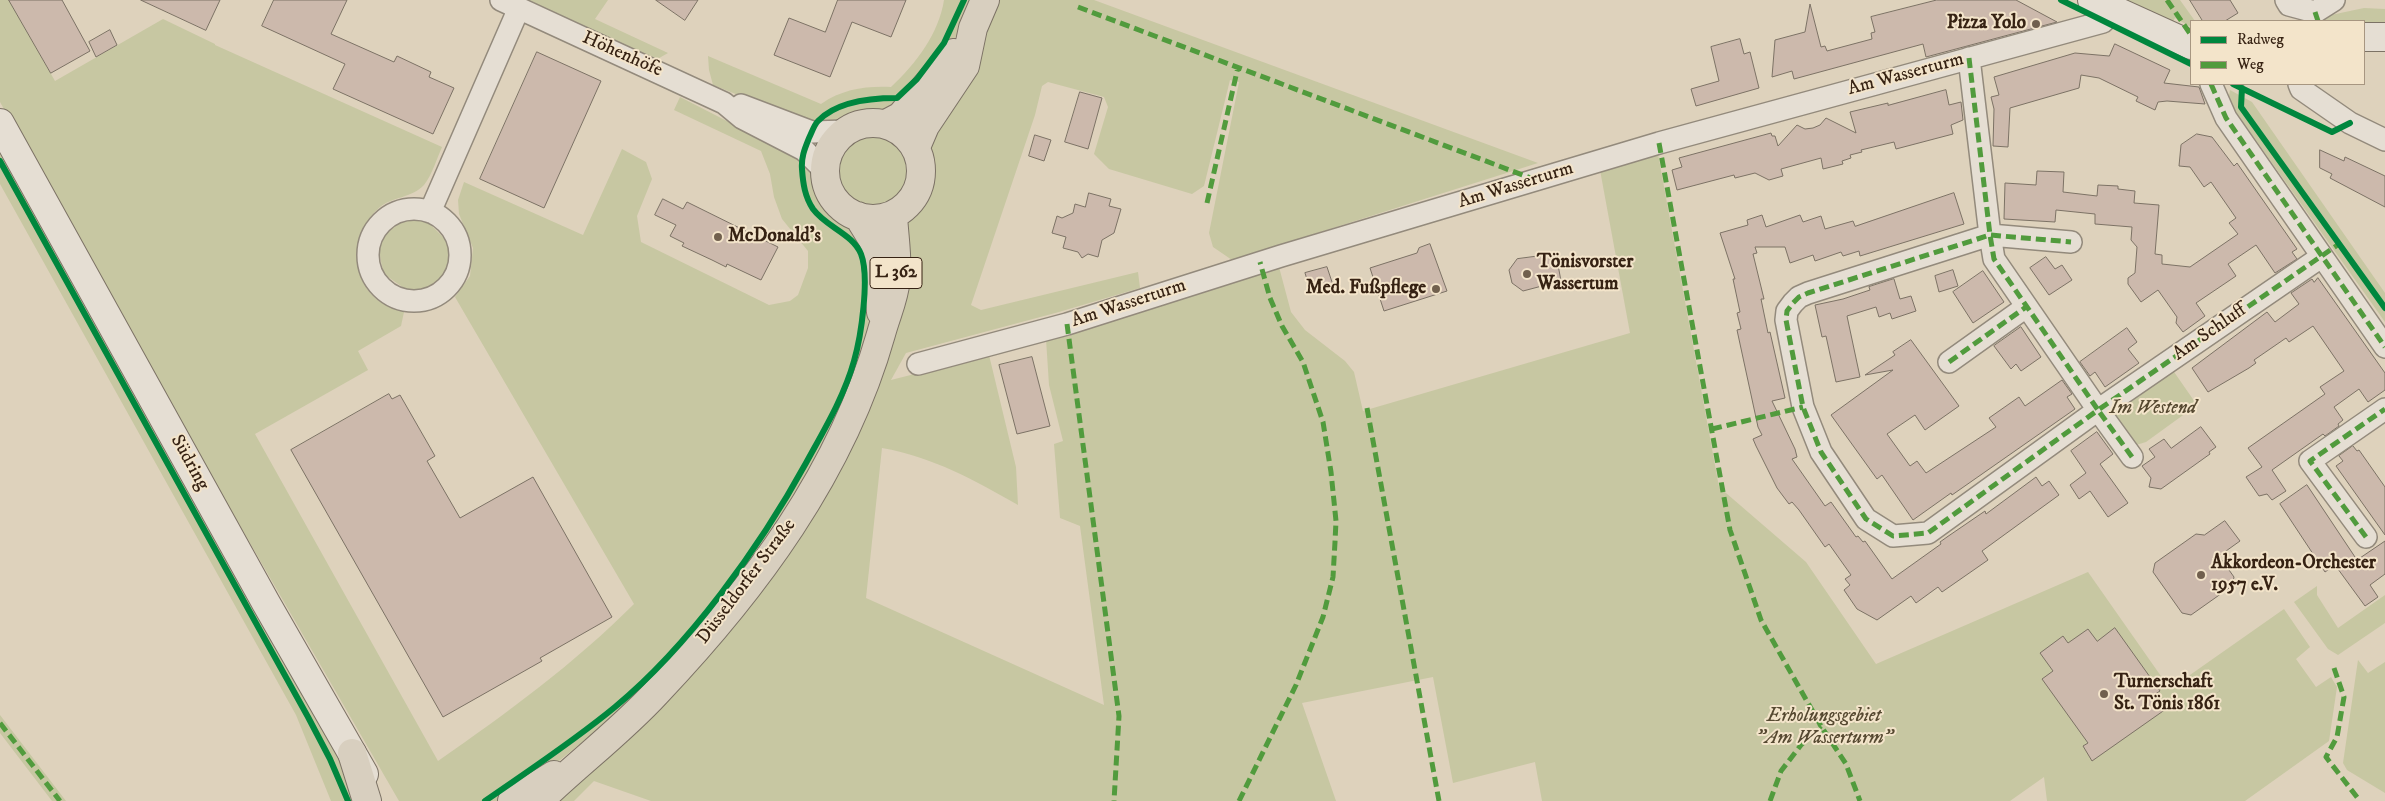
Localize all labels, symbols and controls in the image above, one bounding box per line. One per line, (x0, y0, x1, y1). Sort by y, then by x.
place label: Pizza Yolo (1947, 13, 2026, 35)
marker: Pizza Yolo (2030, 18, 2042, 30)
legend (2190, 20, 2365, 85)
street label: Höhenhöfe (578, 27, 666, 83)
text: Radweg (2237, 30, 2284, 49)
street label: Am Wasserturm (1846, 49, 1966, 101)
text: Weg (2237, 55, 2264, 74)
street label: Am Wasserturm (1456, 158, 1576, 214)
place label: McDonald's (728, 226, 821, 248)
marker: McDonald's (712, 231, 724, 243)
place label: Tönisvorster Wassertum (1537, 252, 1633, 296)
road number: L 362 (870, 258, 922, 288)
marker: Tönisvorster Wassertum (1521, 268, 1533, 280)
street label: Am Wasserturm (1069, 275, 1189, 333)
place label: Med. Fußpflege (1306, 278, 1426, 300)
marker: Med. Fußpflege (1430, 283, 1442, 295)
street label: Am Schluff (2169, 300, 2251, 366)
park label: Im Westend (2110, 398, 2196, 420)
street label: Südring (165, 431, 213, 495)
street label: Düsseldorfer Straße (693, 515, 801, 649)
place label: Akkordeon-Orchester 1957 e.V. (2211, 553, 2376, 597)
marker: Akkordeon-Orchester 1957 e.V. (2195, 569, 2207, 581)
place label: Turnerschaft St. Tönis 1861 (2114, 672, 2220, 716)
marker: Turnerschaft St. Tönis 1861 (2098, 688, 2110, 700)
park label: Erholungsgebiet "Am Wasserturm" (1756, 706, 1892, 750)

